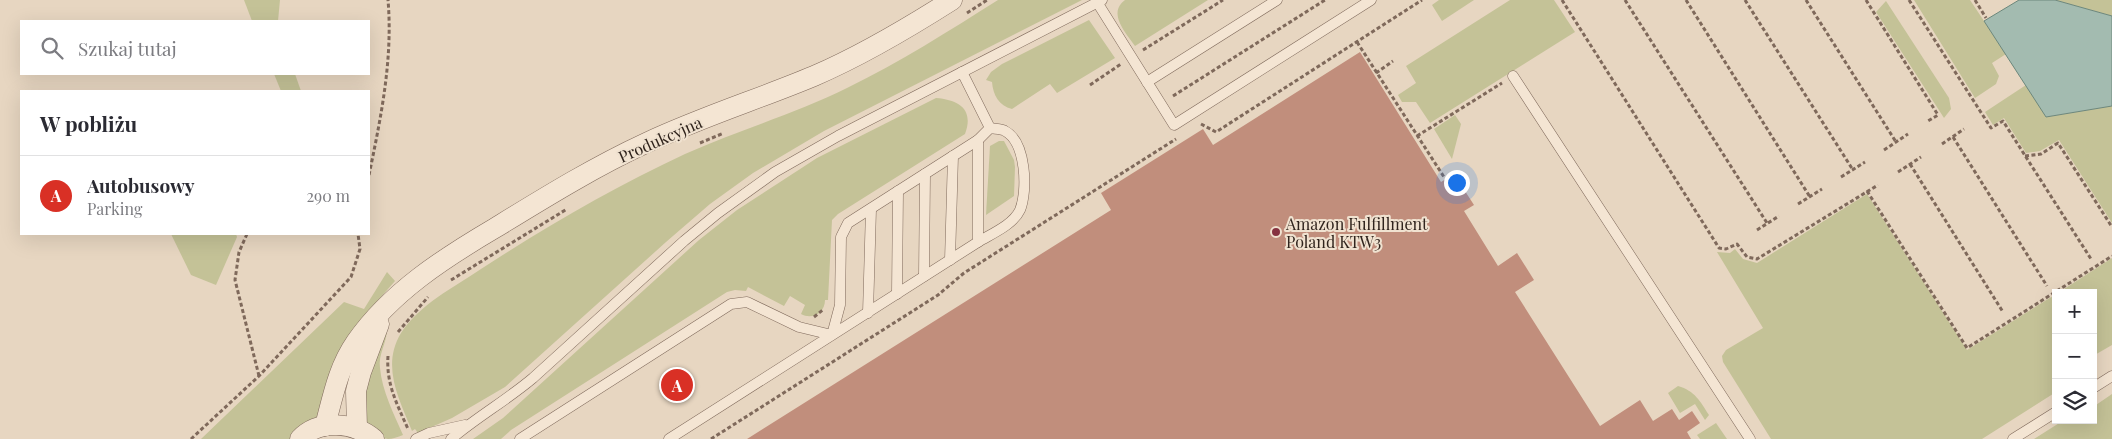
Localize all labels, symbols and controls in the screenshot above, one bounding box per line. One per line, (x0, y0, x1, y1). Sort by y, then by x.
search box (20, 20, 370, 75)
icon: search (38, 34, 66, 62)
text: Szukaj tutaj (78, 35, 177, 61)
text: W pobliżu (40, 109, 137, 137)
street label: Produkcyjna (615, 111, 705, 167)
your location (1444, 170, 1470, 196)
text: Autobusowy (87, 172, 195, 198)
text: A (51, 185, 61, 206)
text: 290 m (306, 185, 350, 206)
text: Parking (87, 198, 142, 219)
place label: Amazon Fulfillment Poland KTW3 (1285, 213, 1428, 252)
marker: Amazon Fulfillment Poland KTW3 (1270, 226, 1282, 238)
map controls (2052, 289, 2097, 424)
button: + (2052, 289, 2097, 334)
button: − (2052, 334, 2097, 379)
pin: A (661, 366, 693, 404)
button: layers (2052, 379, 2097, 424)

